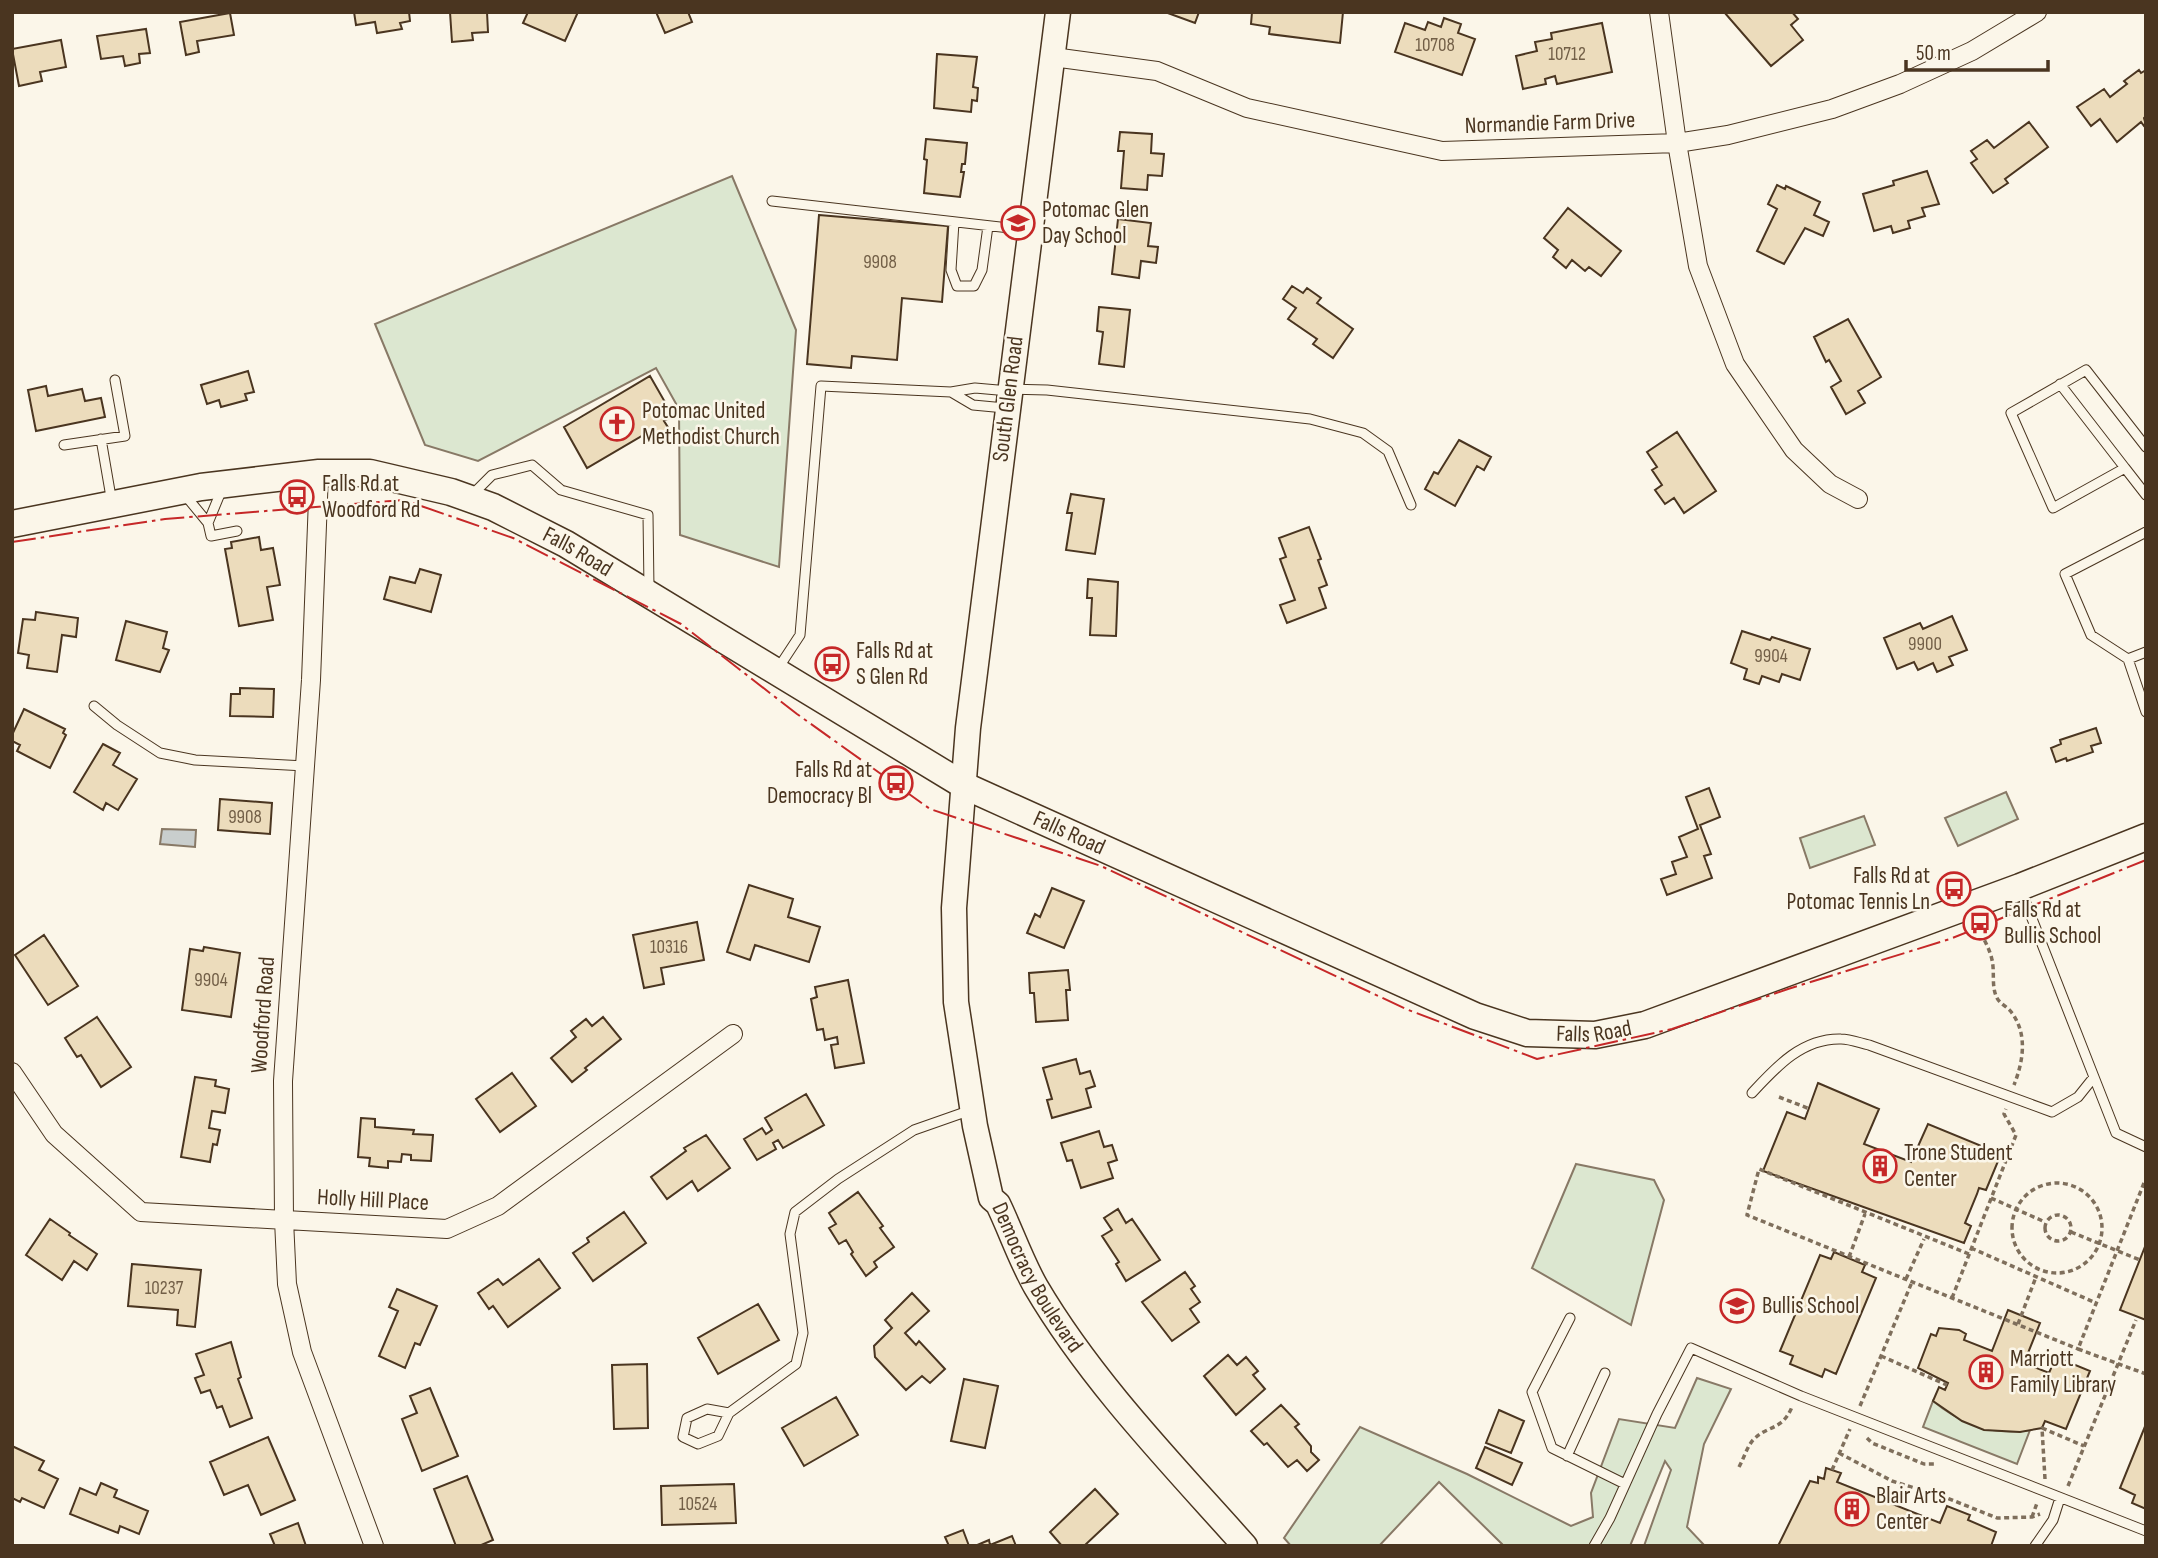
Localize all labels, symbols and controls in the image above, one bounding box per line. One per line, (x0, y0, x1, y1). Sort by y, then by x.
scale bar (1906, 28, 2048, 72)
house number: 10708 (1415, 34, 1455, 57)
text: 50 m (1916, 41, 1951, 66)
house number: 10712 (1548, 43, 1586, 66)
street label: Normandie Farm Drive (1464, 106, 1636, 140)
place label: Potomac Glen Day School (1042, 196, 1149, 250)
school or university icon: Potomac Glen Day School (999, 204, 1037, 242)
house number: 9908 (863, 251, 897, 274)
street label: South Glen Road (986, 335, 1030, 463)
place label: Potomac United Methodist Church (642, 397, 780, 451)
church icon: Potomac United Methodist Church (598, 405, 636, 443)
place label: Falls Rd at Woodford Rd (322, 470, 420, 524)
bus stop icon: Falls Rd at Woodford Rd (278, 478, 316, 516)
street label: Falls Road (538, 521, 618, 583)
house number: 9900 (1908, 633, 1942, 656)
place label: Falls Rd at S Glen Rd (856, 637, 933, 691)
bus stop icon: Falls Rd at S Glen Rd (813, 645, 851, 683)
house number: 9904 (1754, 645, 1788, 668)
place label: Falls Rd at Democracy Bl (767, 756, 872, 810)
bus stop icon: Falls Rd at Democracy Bl (877, 764, 915, 802)
street label: Falls Road (1029, 805, 1110, 861)
house number: 9908 (228, 806, 262, 829)
place label: Falls Rd at Potomac Tennis Ln (1787, 862, 1930, 916)
bus stop icon: Falls Rd at Potomac Tennis Ln (1935, 870, 1973, 908)
place label: Falls Rd at Bullis School (2004, 896, 2101, 950)
bus stop icon: Falls Rd at Bullis School (1961, 904, 1999, 942)
house number: 10316 (650, 936, 688, 959)
street label: Woodford Road (245, 956, 281, 1074)
house number: 9904 (194, 969, 228, 992)
street label: Falls Road (1556, 1014, 1634, 1049)
place label: Trone Student Center (1904, 1139, 2013, 1193)
building icon: Trone Student Center (1861, 1147, 1899, 1185)
street label: Holly Hill Place (316, 1183, 430, 1217)
street label: Democracy Boulevard (985, 1198, 1089, 1358)
house number: 10237 (145, 1277, 184, 1300)
school or university icon: Bullis School (1718, 1287, 1756, 1325)
place label: Bullis School (1762, 1292, 1859, 1320)
place label: Marriott Family Library (2010, 1345, 2116, 1399)
building icon: Marriott Family Library (1967, 1353, 2005, 1391)
place label: Blair Arts Center (1876, 1482, 1946, 1536)
building icon: Blair Arts Center (1833, 1490, 1871, 1528)
house number: 10524 (679, 1493, 717, 1516)

